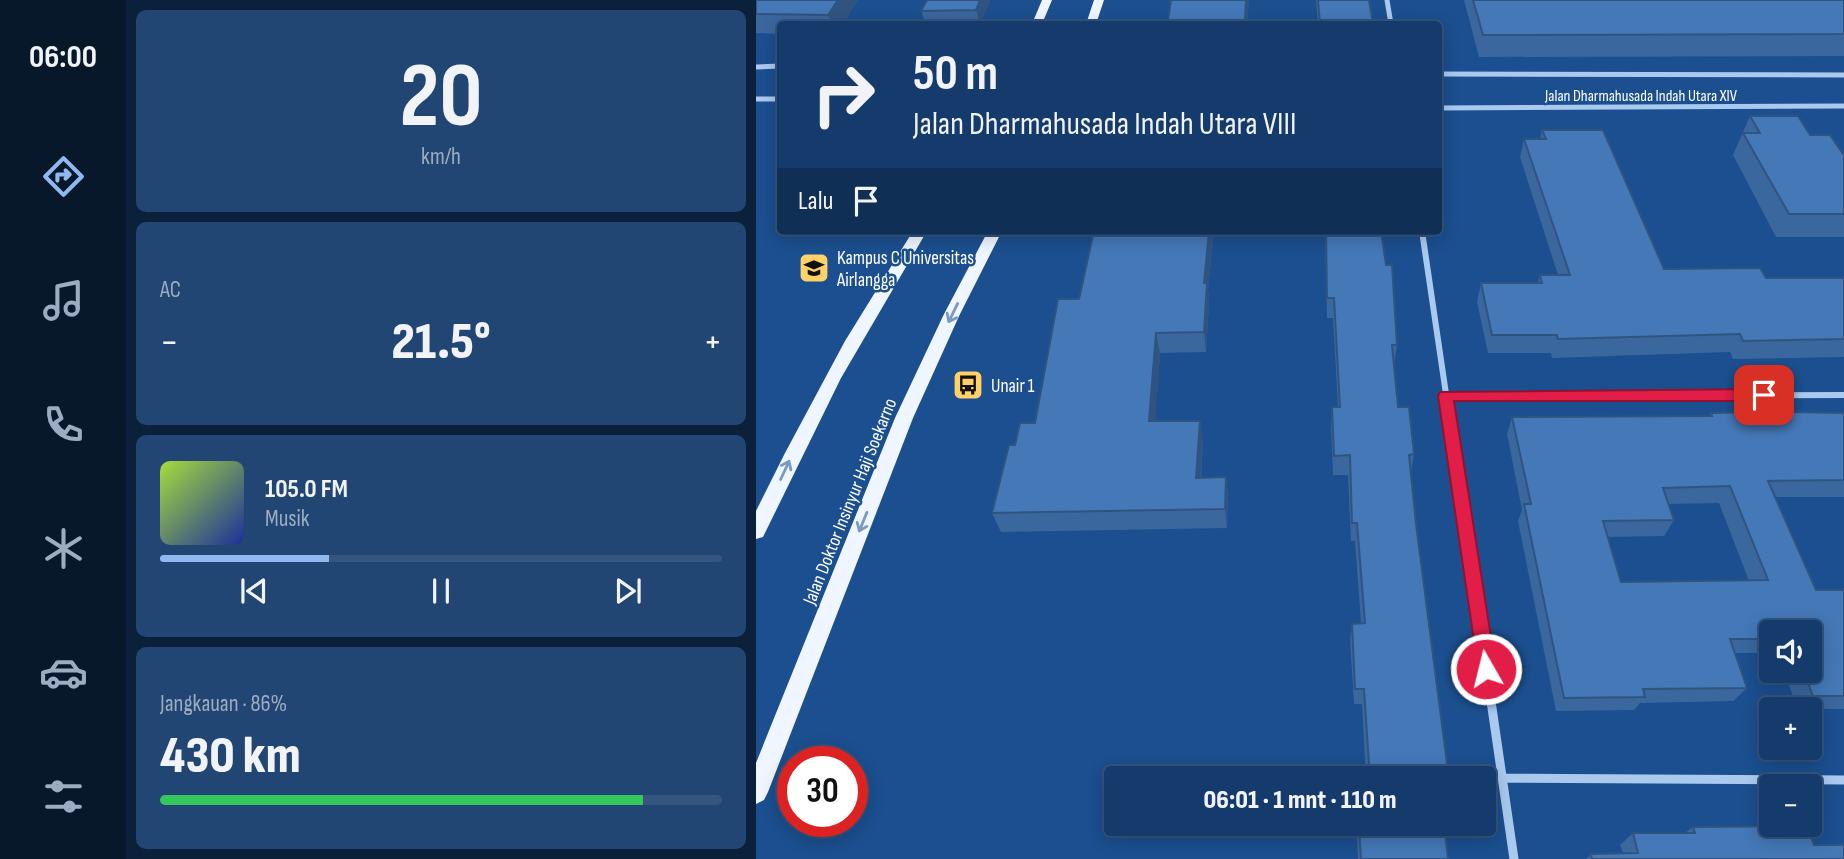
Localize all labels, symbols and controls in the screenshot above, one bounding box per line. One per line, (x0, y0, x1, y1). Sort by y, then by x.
text: 06:00 (29, 38, 97, 77)
text: 20 (399, 43, 483, 152)
text: 50 m (913, 45, 998, 104)
icon: right (798, 49, 889, 140)
street label: Jalan Dharmahusada Indah Utara XIV (1544, 87, 1738, 106)
text: Jalan Dharmahusada Indah Utara VIII (913, 105, 1297, 144)
text: km/h (421, 143, 461, 171)
icon: directions (39, 152, 88, 201)
icon: arrive (847, 182, 885, 220)
text: Lalu (798, 186, 833, 217)
place label: Kampus C Universitas Airlangga (836, 247, 974, 292)
school or university icon: Kampus C Universitas Airlangga (797, 251, 831, 285)
icon: music (39, 276, 88, 325)
text: AC (160, 276, 181, 304)
one-way arrow (945, 302, 959, 323)
text: 21.5° (391, 311, 491, 374)
text: − (160, 320, 179, 365)
text: + (703, 320, 722, 365)
pin (1734, 365, 1794, 425)
bus stop icon: Unair 1 (951, 368, 985, 402)
place label: Unair 1 (991, 375, 1035, 398)
icon: arrive (1745, 376, 1783, 414)
street label: Jalan Doktor Insinyur Haji Soekarno (798, 395, 902, 609)
icon: phone (39, 400, 88, 449)
one-way arrow (779, 460, 792, 481)
text: 105.0 FM (265, 474, 348, 505)
text: Musik (265, 505, 310, 533)
one-way arrow (855, 511, 868, 533)
icon: climate (39, 524, 88, 573)
icon: previous (235, 572, 273, 610)
icon: pause (422, 572, 460, 610)
icon: next (609, 572, 647, 610)
map controls (1759, 620, 1822, 837)
button: sound (1759, 620, 1822, 683)
position arrow (1449, 632, 1523, 706)
icon: car (39, 648, 88, 697)
text: Jangkauan · 86% (160, 690, 287, 718)
button: + (1759, 697, 1822, 760)
text: 430 km (160, 725, 301, 788)
speed limit sign: 30 (777, 746, 868, 837)
icon: filters (39, 772, 88, 821)
button: − (1759, 774, 1822, 837)
text: 06:01 · 1 mnt · 110 m (1204, 785, 1396, 816)

